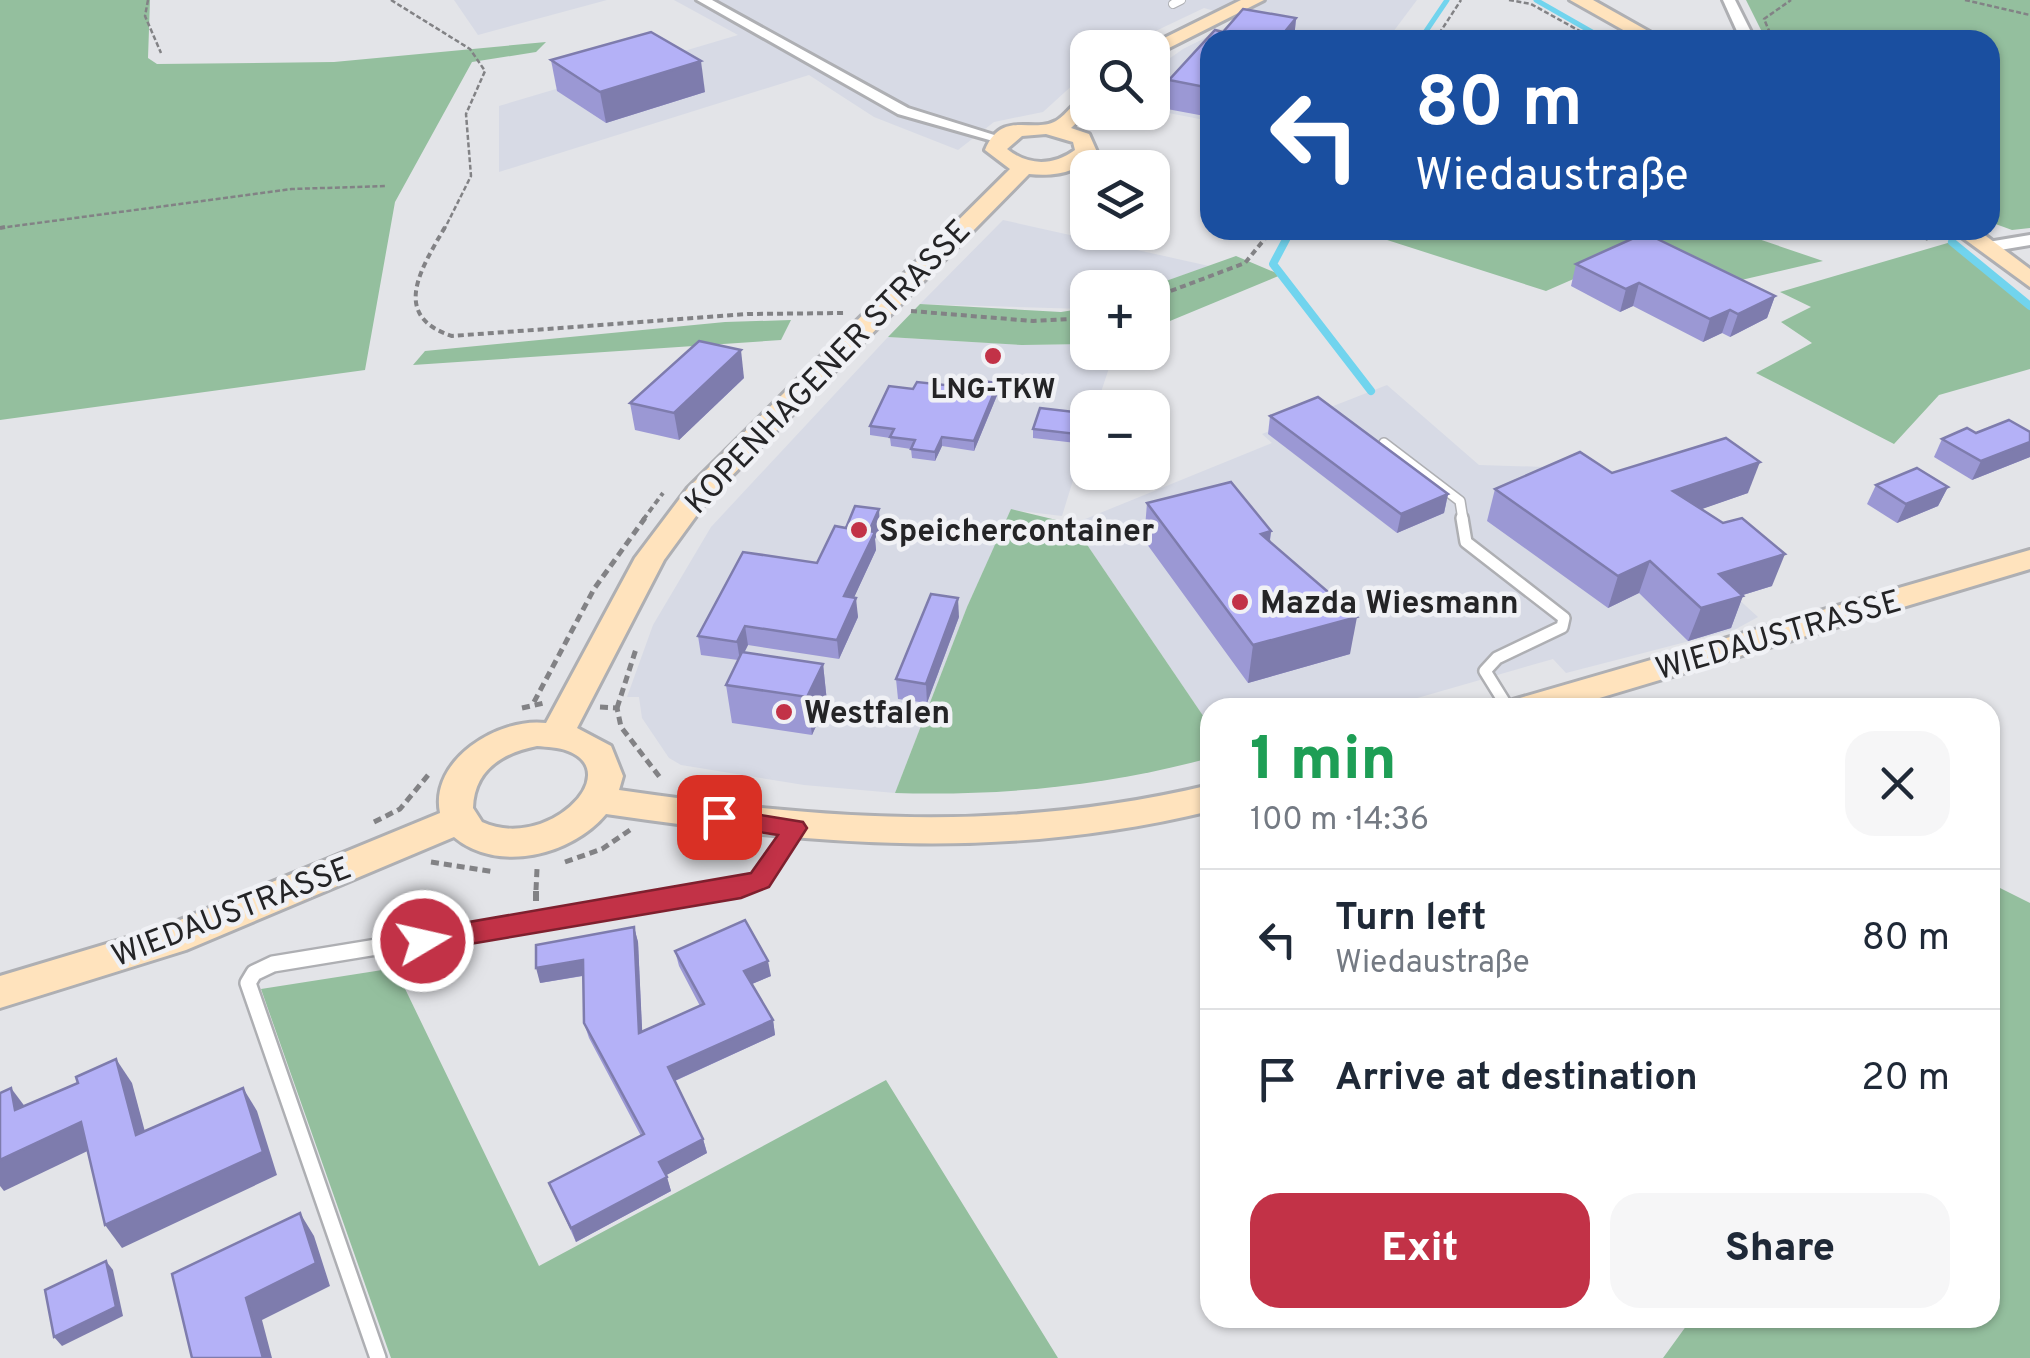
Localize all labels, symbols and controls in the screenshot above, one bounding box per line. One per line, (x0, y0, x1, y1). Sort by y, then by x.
map controls (1070, 30, 1170, 490)
button: search (1070, 30, 1170, 130)
text: 80 m (1415, 62, 1583, 151)
icon: left (1250, 70, 1380, 200)
text: Wiedaustraße (1415, 149, 1689, 206)
button: layers (1070, 150, 1170, 250)
street label: KOPENHAGENER STRASSE (678, 212, 980, 524)
button: + (1070, 270, 1170, 370)
marker: LNG-TKW (982, 345, 1004, 367)
place label: LNG-TKW (931, 373, 1055, 409)
button: − (1070, 390, 1170, 490)
place label: Speichercontainer (879, 513, 1154, 553)
marker: Speichercontainer (848, 519, 870, 541)
street label: WIEDAUSTRASSE (1651, 583, 1906, 691)
place label: Mazda Wiesmann (1260, 585, 1519, 625)
marker: Mazda Wiesmann (1229, 591, 1251, 613)
place label: Westfalen (804, 695, 950, 735)
marker: Westfalen (773, 701, 795, 723)
text: 1 min (1250, 725, 1397, 801)
button: close (1845, 731, 1950, 836)
pin (677, 775, 762, 860)
icon: arrive (692, 790, 747, 845)
text: 100 m · 14:36 (1250, 801, 1429, 841)
street label: WIEDAUSTRASSE (107, 850, 358, 978)
position arrow (371, 889, 475, 993)
text: Turn left (1335, 895, 1487, 944)
icon: left (1250, 912, 1305, 967)
text: 80 m (1862, 915, 1950, 964)
text: Wiedaustraße (1335, 944, 1530, 984)
icon: arrive (1250, 1052, 1305, 1107)
text: Arrive at destination (1335, 1055, 1698, 1104)
text: 20 m (1861, 1055, 1950, 1104)
button: Exit (1250, 1193, 1590, 1308)
button: Share (1610, 1193, 1950, 1308)

